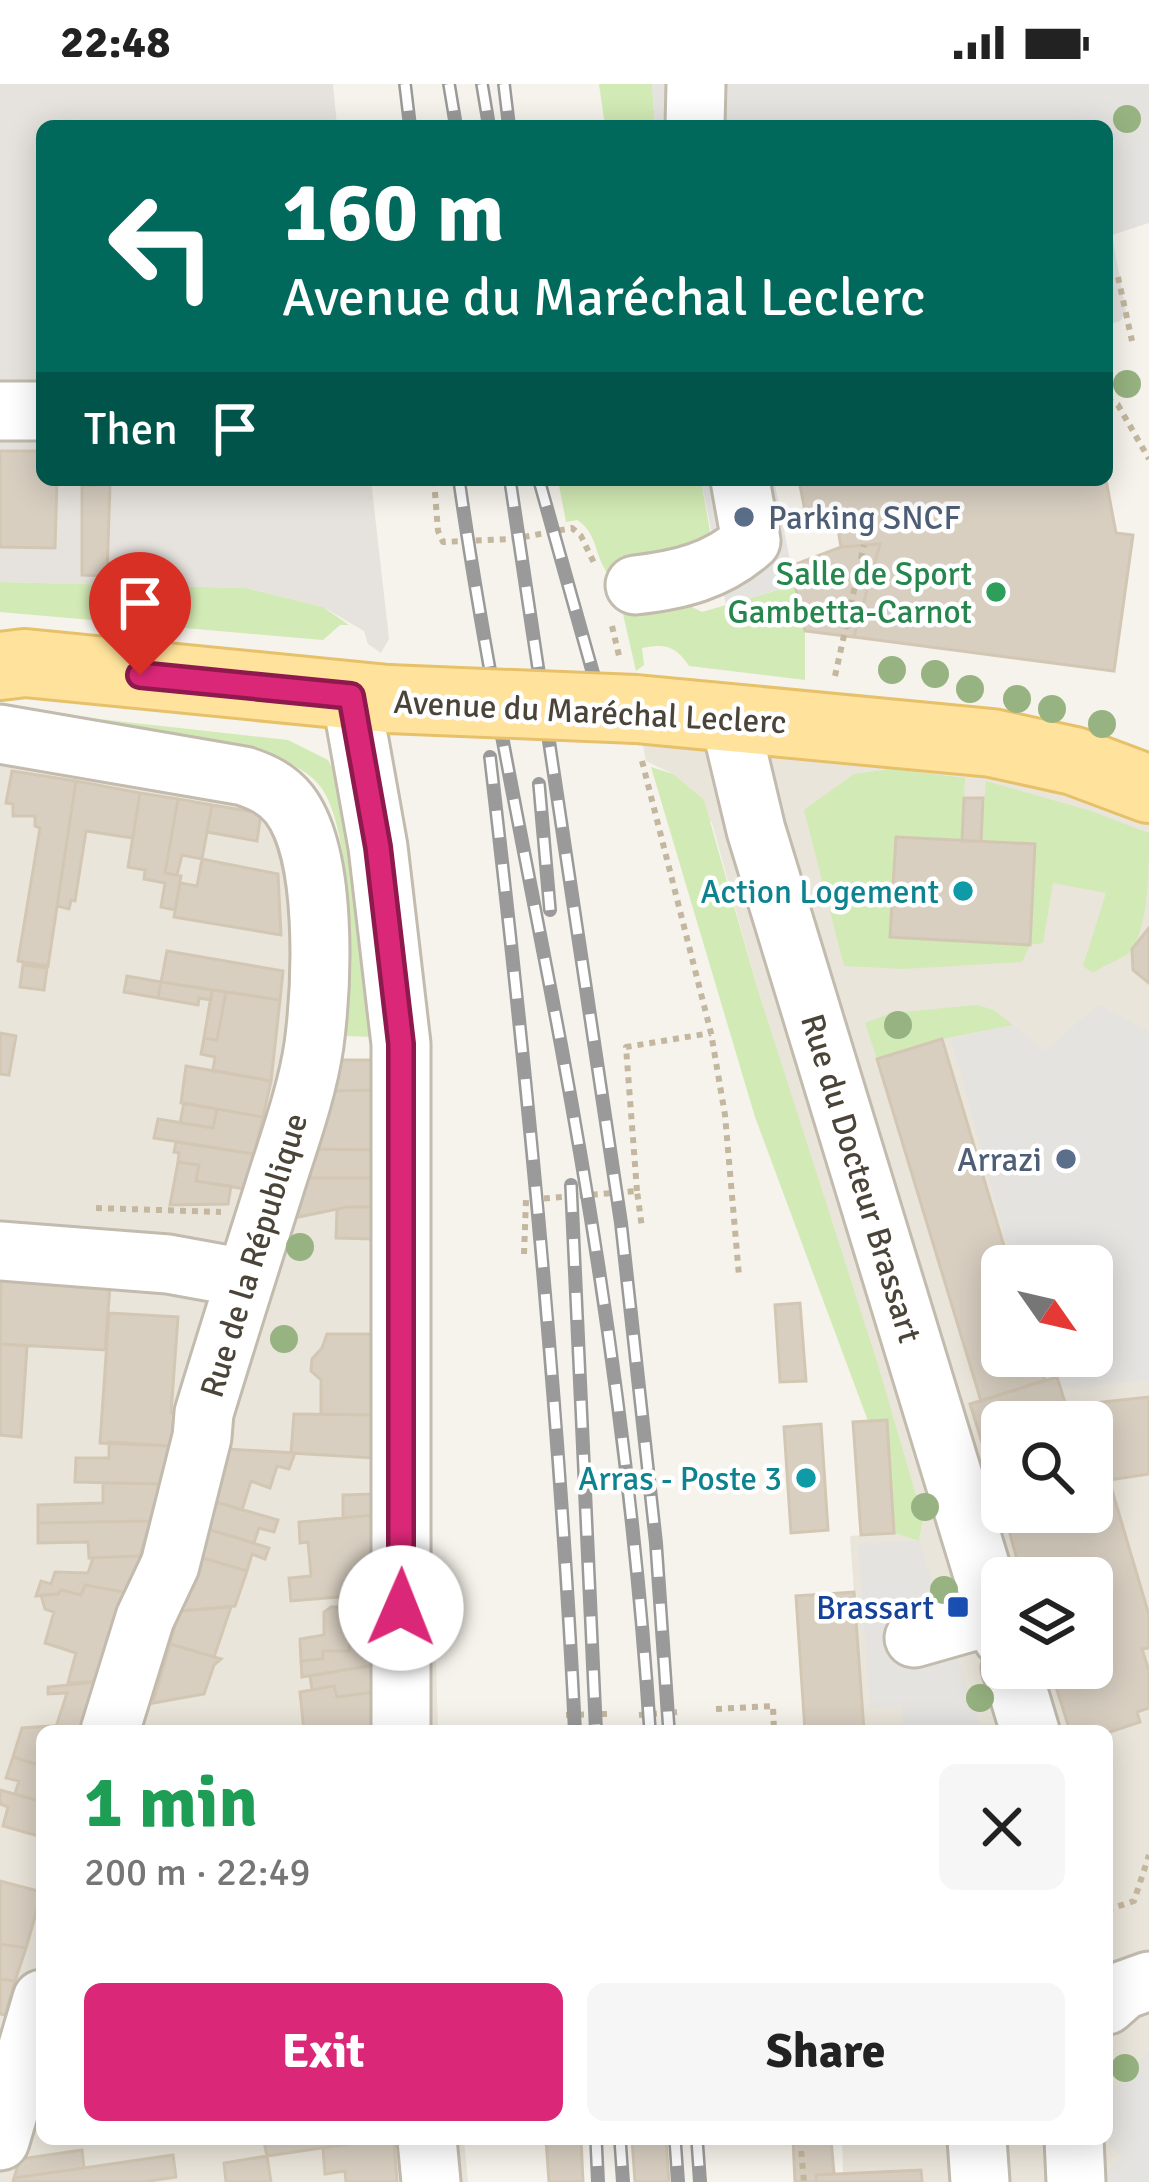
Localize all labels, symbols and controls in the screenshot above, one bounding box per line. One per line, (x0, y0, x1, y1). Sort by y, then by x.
text: 22:48 (60, 15, 170, 70)
text: 160 m (282, 161, 504, 265)
icon: left (84, 168, 240, 324)
text: Avenue du Maréchal Leclerc (282, 264, 926, 331)
icon: arrive (202, 396, 268, 462)
text: Then (84, 402, 178, 457)
place label: Parking SNCF (768, 498, 961, 539)
marker: Parking SNCF (731, 504, 757, 530)
pin (89, 552, 191, 675)
place label: Salle de Sport Gambetta-Carnot (727, 554, 972, 633)
icon: arrive (107, 570, 173, 636)
marker: Salle de Sport Gambetta-Carnot (983, 579, 1009, 605)
street label: Avenue du Maréchal Leclerc (392, 682, 787, 743)
place label: Action Logement (701, 872, 939, 913)
marker: Action Logement (950, 878, 976, 904)
street label: Rue du Docteur Brassart (791, 1009, 930, 1348)
street label: Rue de la République (192, 1108, 317, 1403)
place label: Arrazi (957, 1140, 1042, 1181)
marker: Arrazi (1053, 1146, 1079, 1172)
north arrow (981, 1245, 1113, 1377)
map controls (981, 1245, 1113, 1689)
button: search (981, 1401, 1113, 1533)
place label: Arras - Poste 3 (578, 1459, 782, 1500)
marker: Arras - Poste 3 (793, 1465, 819, 1491)
position arrow (338, 1545, 464, 1671)
button: layers (981, 1557, 1113, 1689)
place label: Brassart (816, 1588, 934, 1629)
marker: Brassart (945, 1594, 971, 1620)
text: 1 min (84, 1758, 258, 1847)
button: close (939, 1764, 1065, 1890)
text: 200 m · 22:49 (84, 1848, 311, 1896)
button: Exit (84, 1983, 563, 2121)
button: Share (587, 1983, 1065, 2121)

